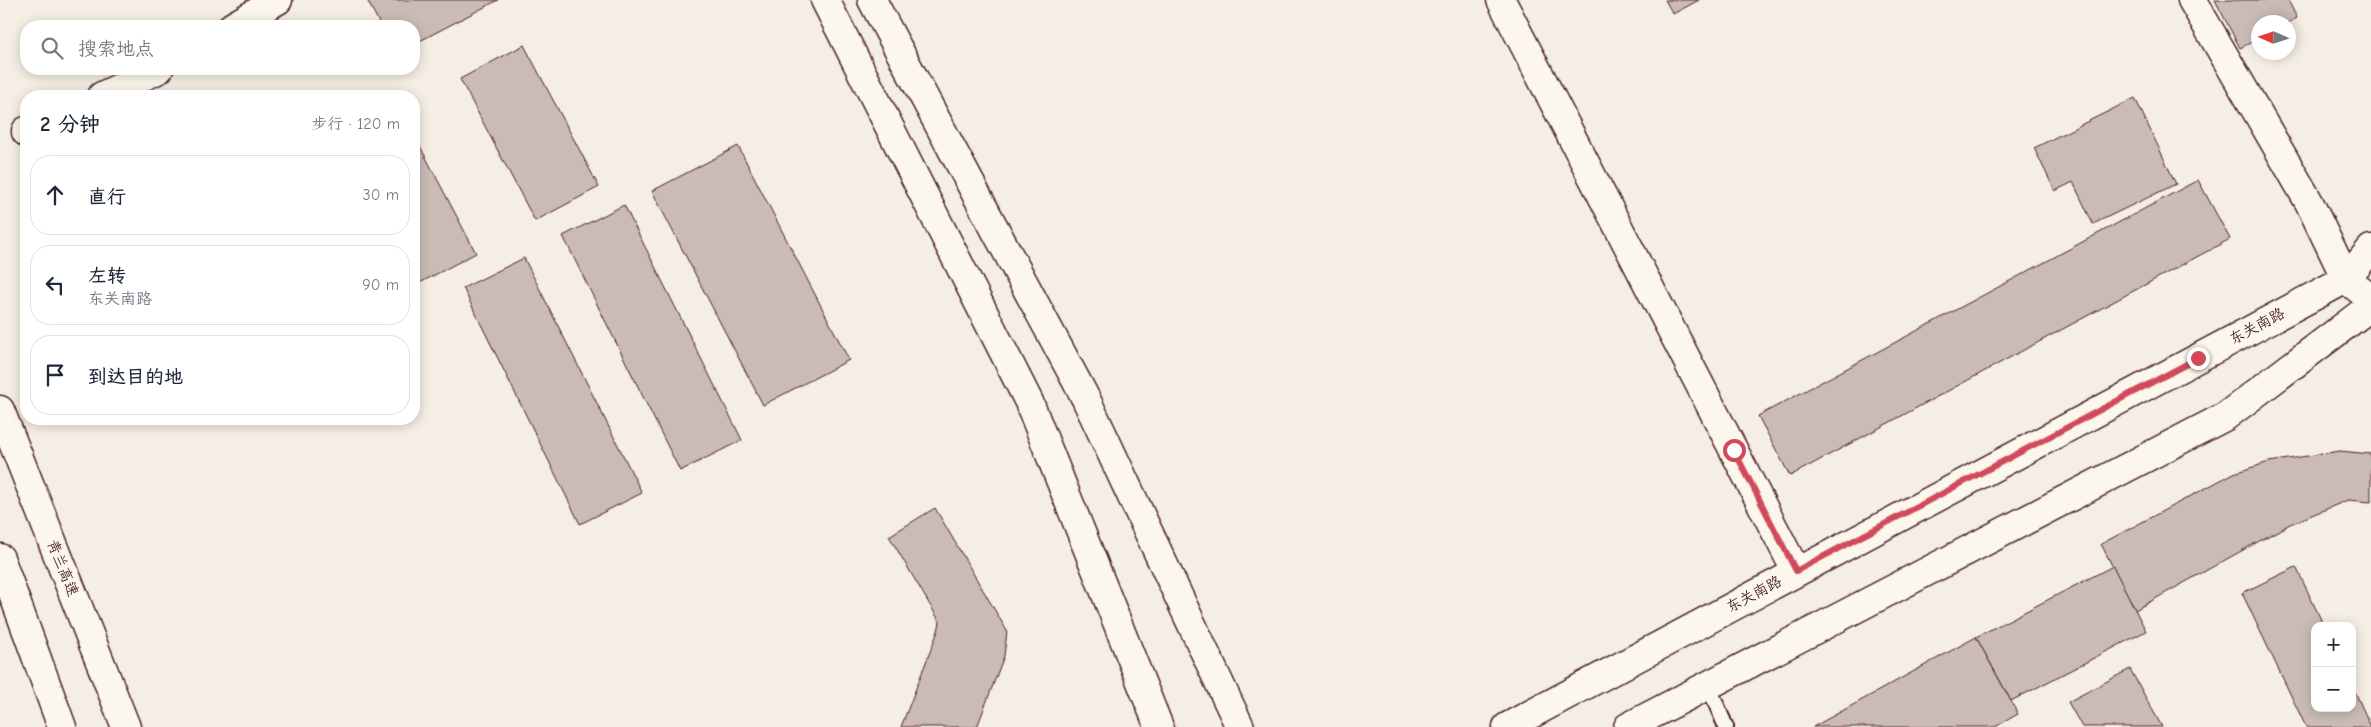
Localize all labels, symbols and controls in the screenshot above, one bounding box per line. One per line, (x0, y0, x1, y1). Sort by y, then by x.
north arrow (2251, 15, 2296, 60)
search box (20, 20, 420, 75)
icon: search (38, 34, 66, 62)
text: 搜索地点 (78, 38, 154, 60)
text: 2 分钟 (40, 112, 100, 136)
text: 步行 · 120 m (311, 115, 400, 133)
icon: ahead (41, 181, 69, 209)
text: 直行 (88, 186, 126, 208)
text: 30 m (363, 186, 399, 204)
text: 左转 (88, 265, 126, 287)
icon: left (41, 271, 69, 299)
text: 90 m (362, 276, 399, 294)
text: 东关南路 (88, 290, 152, 308)
street label: 东关南路 (2226, 304, 2288, 348)
route end (2187, 347, 2210, 370)
icon: arrive (41, 361, 69, 389)
text: 到达目的地 (88, 366, 183, 388)
route start (1723, 439, 1746, 462)
street label: 青兰高速 (43, 537, 83, 599)
street label: 东关南路 (1723, 572, 1785, 616)
map controls (2311, 622, 2356, 712)
button: + (2311, 622, 2356, 667)
button: − (2311, 667, 2356, 712)

